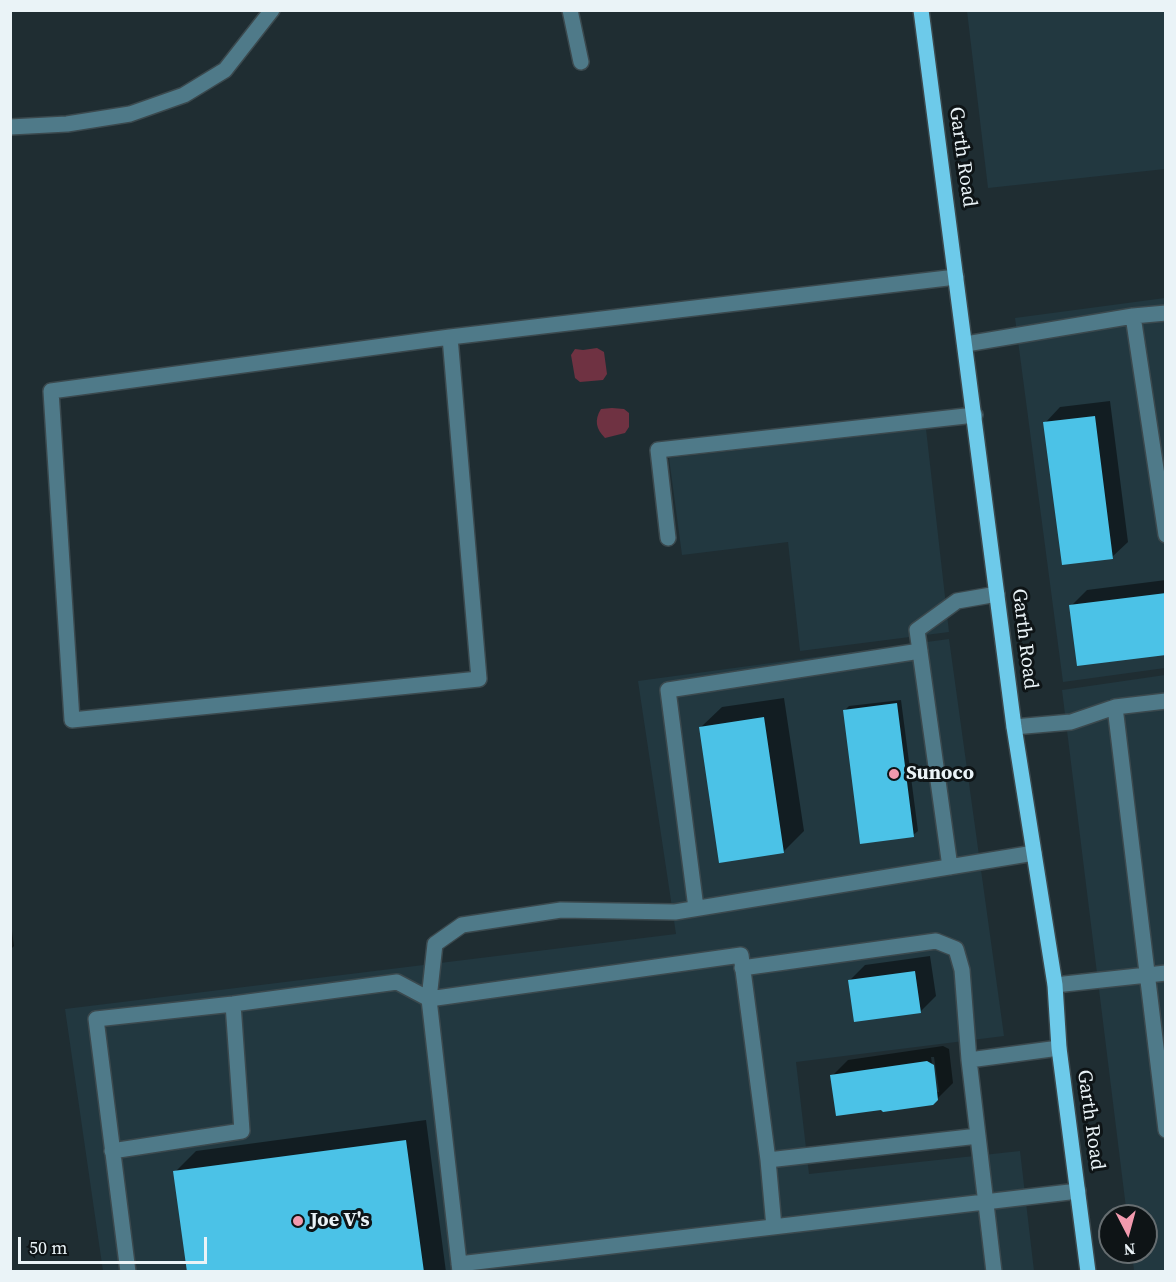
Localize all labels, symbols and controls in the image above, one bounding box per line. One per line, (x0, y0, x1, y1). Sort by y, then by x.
street label: Garth Road (943, 105, 981, 209)
street label: Garth Road (1006, 587, 1042, 691)
place label: Sunoco (906, 762, 974, 786)
marker: Sunoco (887, 767, 901, 781)
street label: Garth Road (1071, 1068, 1109, 1172)
north arrow (1098, 1204, 1158, 1264)
place label: Joe V's (310, 1209, 370, 1233)
marker: Joe V's (291, 1214, 305, 1228)
scale bar (21, 1225, 210, 1263)
text: 50 m (29, 1235, 67, 1260)
text: N (1123, 1238, 1137, 1261)

